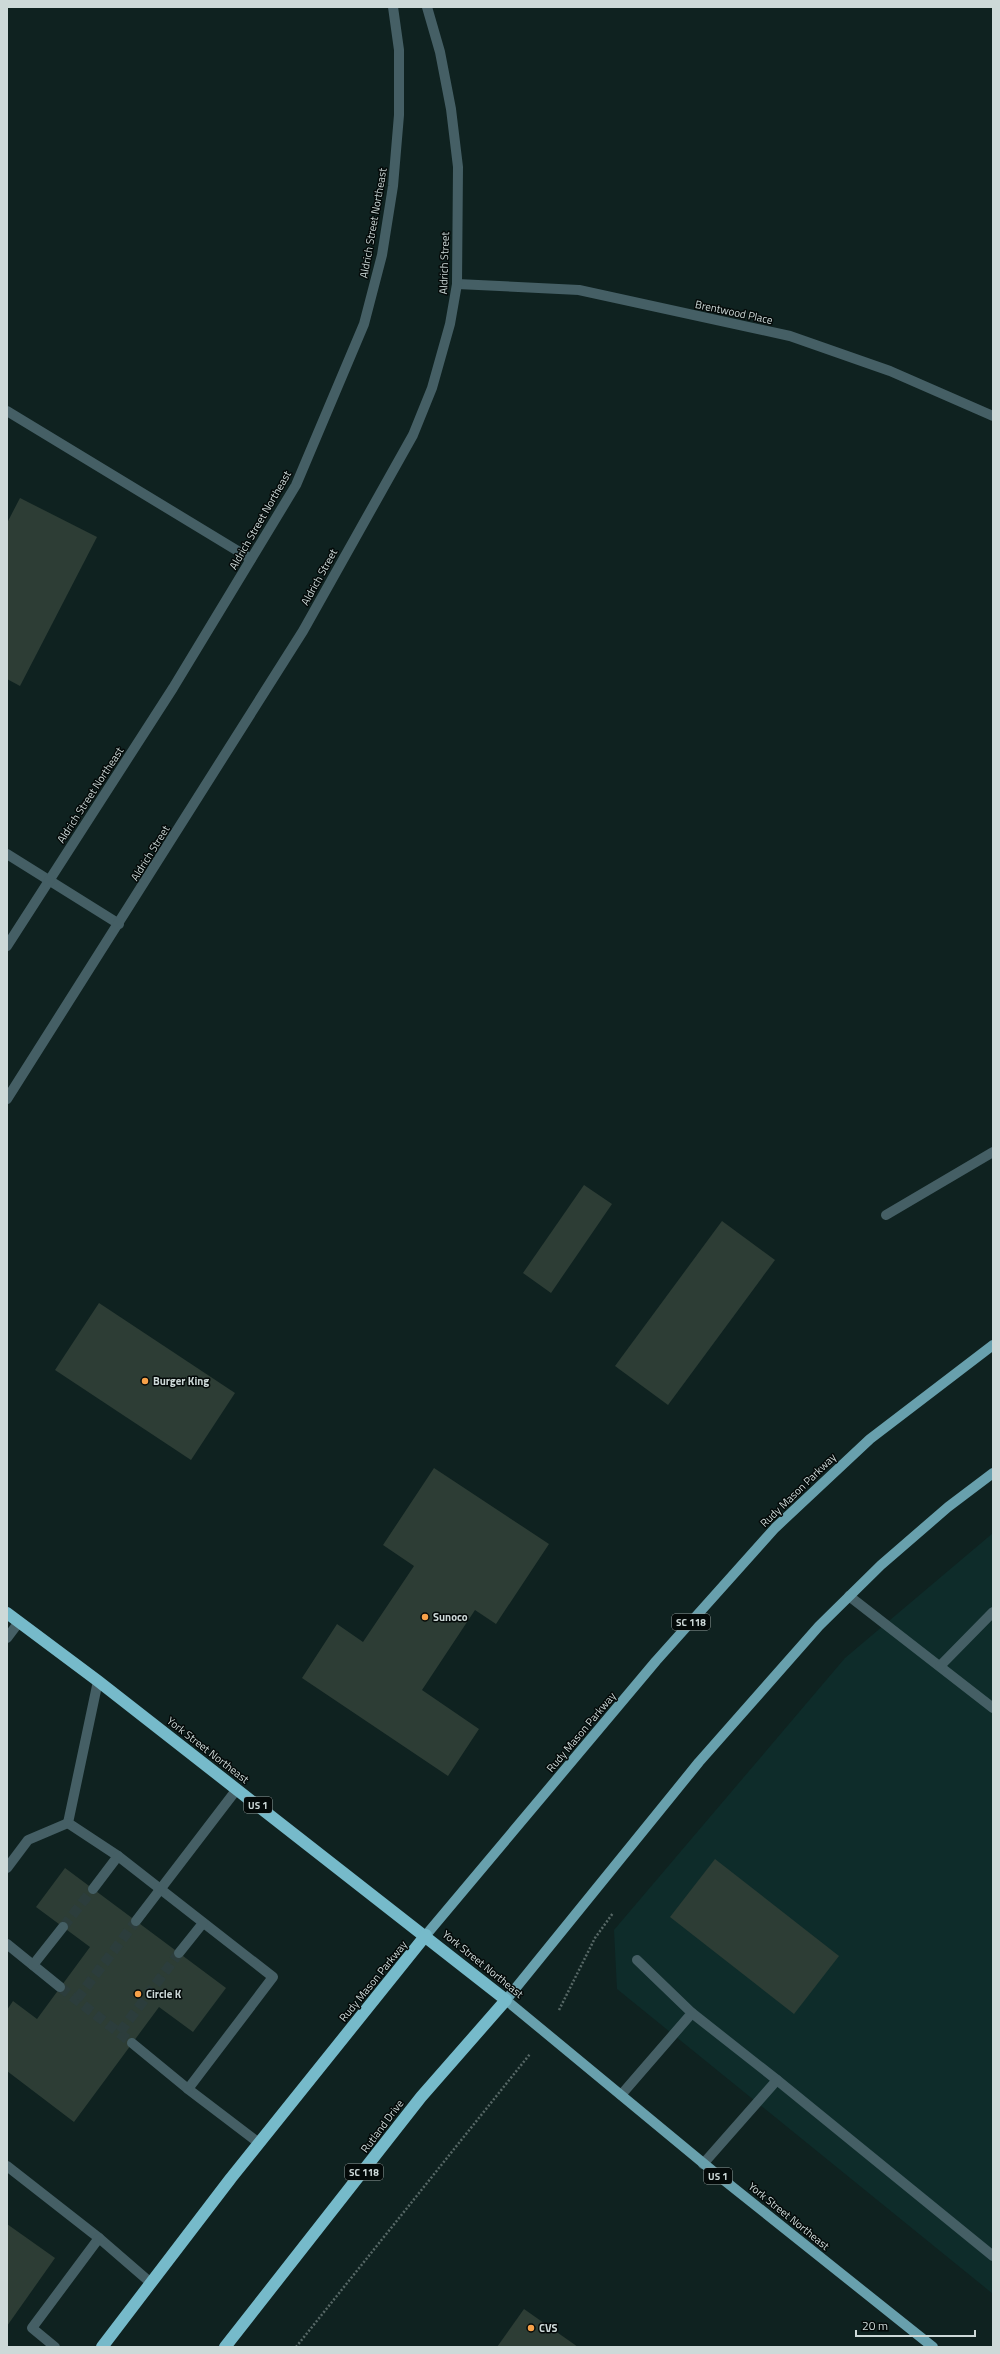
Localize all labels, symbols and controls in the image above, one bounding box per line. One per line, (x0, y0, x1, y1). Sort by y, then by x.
street label: Aldrich Street Northeast (355, 166, 391, 279)
street label: Aldrich Street (435, 231, 453, 295)
street label: Brentwood Place (694, 296, 775, 328)
street label: Aldrich Street Northeast (225, 467, 295, 572)
street label: Aldrich Street (297, 546, 341, 608)
street label: Aldrich Street Northeast (53, 744, 127, 846)
street label: Aldrich Street (127, 822, 173, 884)
place label: Burger King (153, 1373, 209, 1389)
marker: Burger King (140, 1376, 150, 1386)
street label: Rudy Mason Parkway (756, 1449, 840, 1531)
place label: Sunoco (433, 1609, 468, 1625)
marker: Sunoco (420, 1612, 430, 1622)
road number: SC 118 (672, 1614, 710, 1630)
street label: Rudy Mason Parkway (543, 1688, 620, 1776)
street label: York Street Northeast (164, 1713, 252, 1787)
road number: US 1 (244, 1797, 272, 1813)
street label: York Street Northeast (439, 1926, 527, 2002)
street label: Rudy Mason Parkway (335, 1936, 411, 2025)
place label: Circle K (146, 1986, 182, 2002)
marker: Circle K (133, 1989, 143, 1999)
street label: Rutland Drive (357, 2096, 408, 2156)
road number: SC 118 (345, 2164, 383, 2180)
road number: US 1 (704, 2168, 732, 2184)
street label: York Street Northeast (745, 2178, 833, 2254)
scale bar (856, 2312, 975, 2338)
text: 20 m (862, 2316, 888, 2335)
place label: CVS (539, 2320, 558, 2336)
marker: CVS (526, 2323, 536, 2333)

